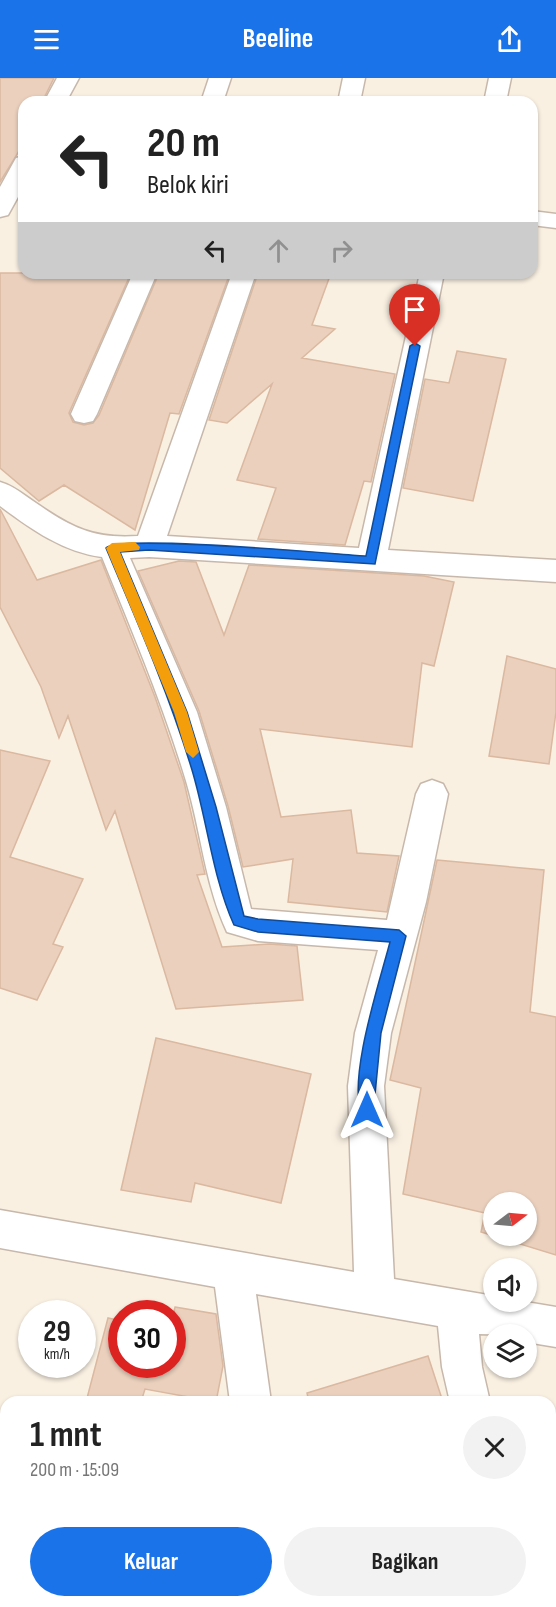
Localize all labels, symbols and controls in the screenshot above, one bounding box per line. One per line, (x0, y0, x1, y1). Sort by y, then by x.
icon: menu (30, 23, 63, 56)
text: Beeline (243, 23, 313, 55)
icon: share (493, 23, 526, 56)
text: 20 m (147, 118, 220, 169)
icon: left (48, 120, 126, 198)
text: Belok kiri (147, 169, 229, 201)
icon: left (199, 234, 232, 267)
icon: ahead (262, 234, 295, 267)
icon: right (325, 234, 358, 267)
pin (389, 284, 440, 346)
icon: arrive (398, 293, 431, 326)
position arrow (335, 1078, 399, 1142)
north arrow (483, 1192, 537, 1246)
map controls (483, 1192, 537, 1378)
button: sound (483, 1258, 537, 1312)
speed limit sign: 30 (108, 1300, 186, 1378)
text: 29 (43, 1314, 71, 1350)
button: layers (483, 1324, 537, 1378)
text: km/h (44, 1345, 70, 1364)
text: 1 mnt (30, 1414, 102, 1457)
button: close (463, 1416, 526, 1479)
text: 200 m · 15:09 (30, 1458, 119, 1482)
button: Keluar (30, 1527, 272, 1596)
button: Bagikan (284, 1527, 526, 1596)

